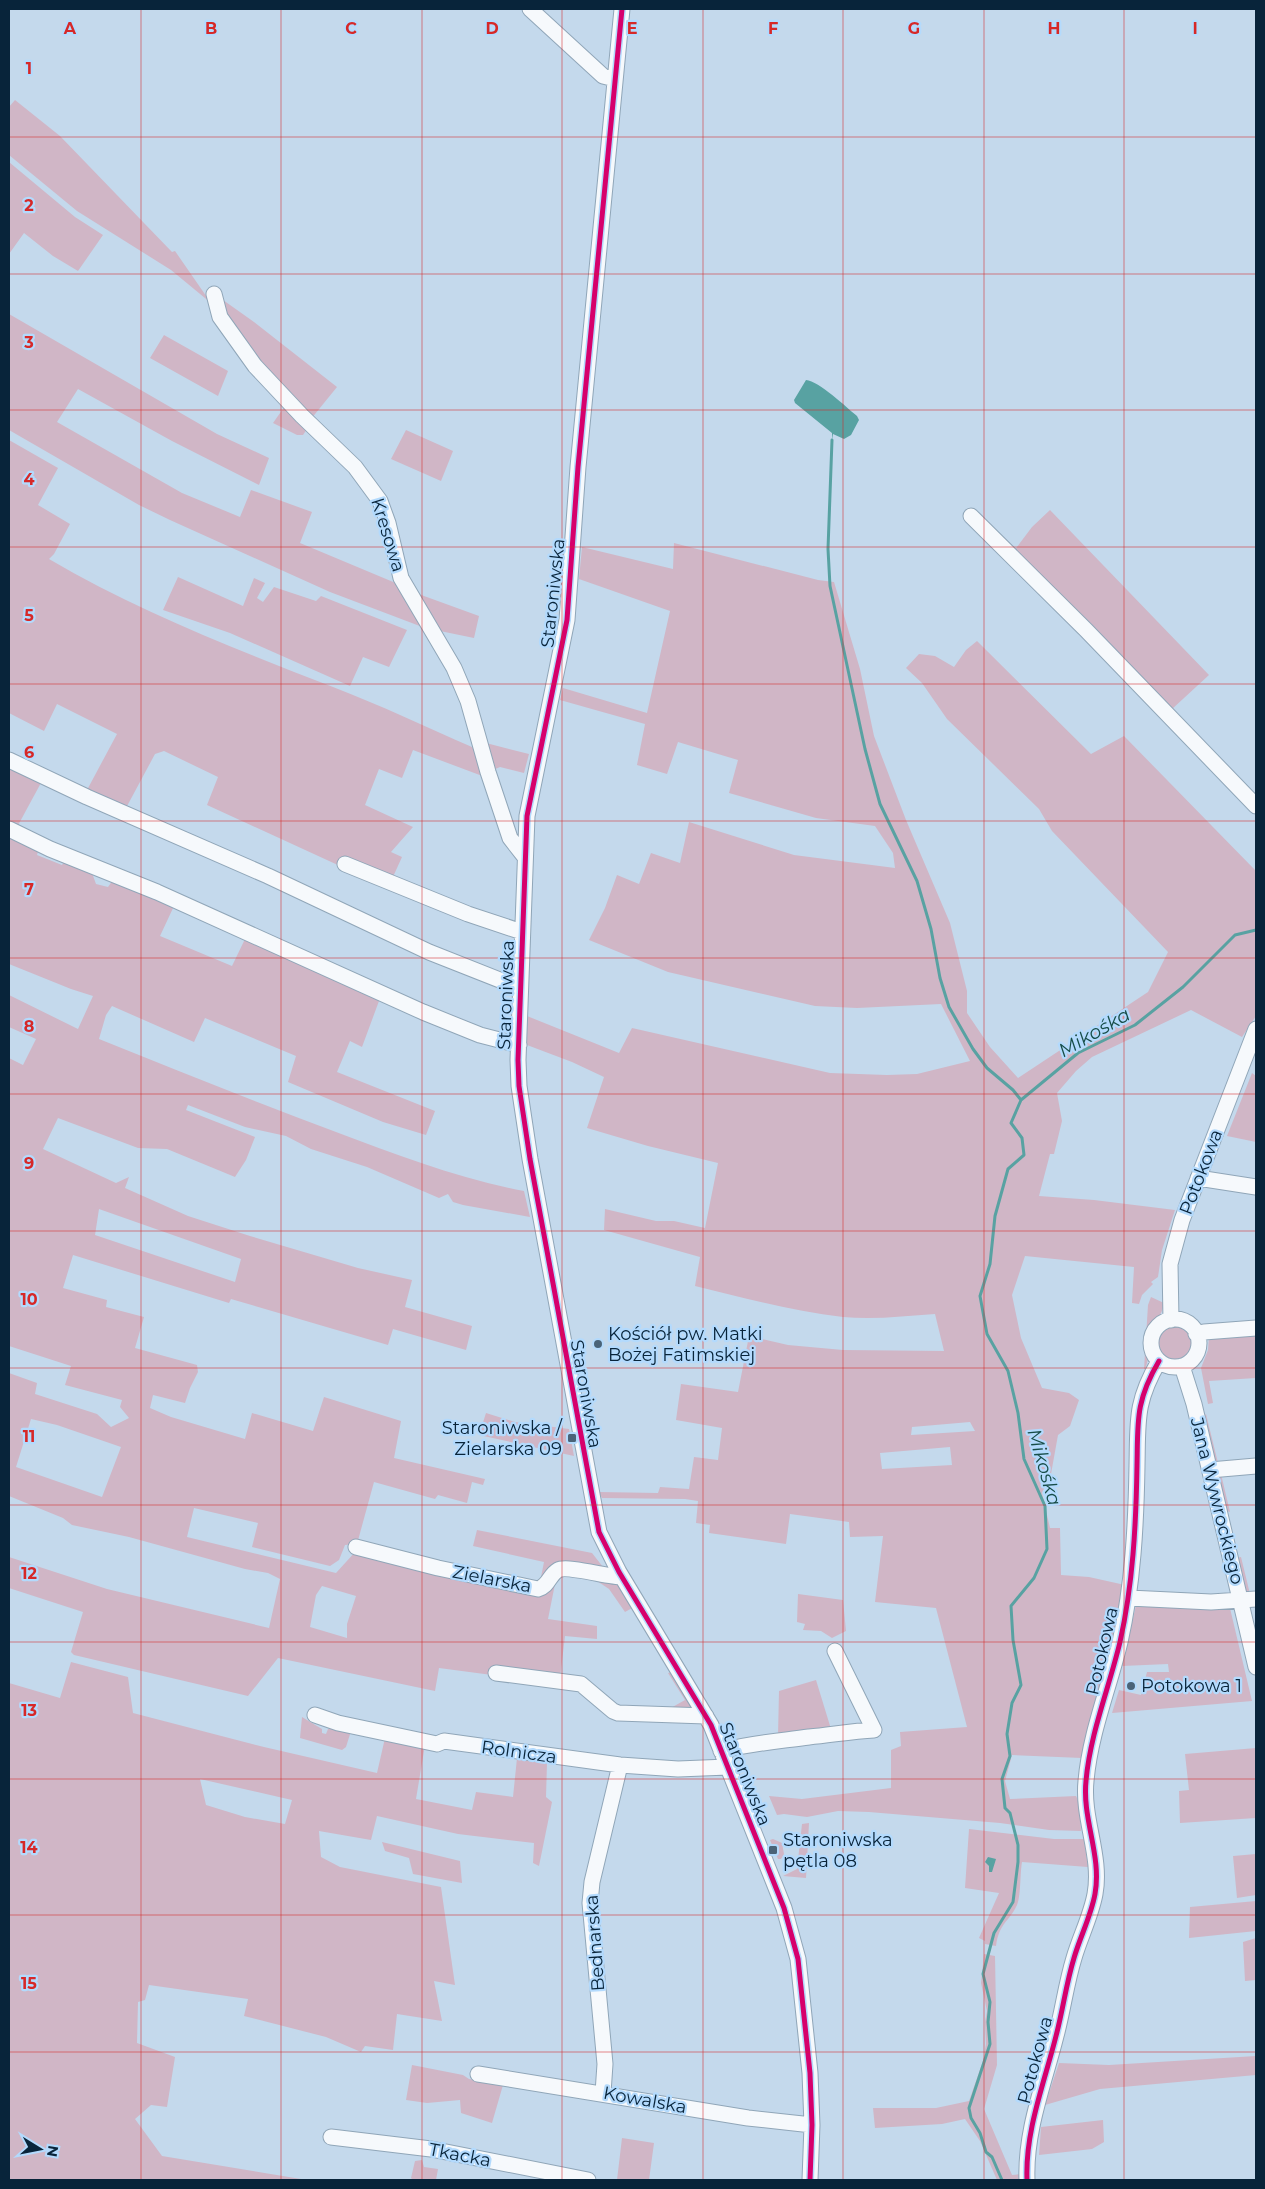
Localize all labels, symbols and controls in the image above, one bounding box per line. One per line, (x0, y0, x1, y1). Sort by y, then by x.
text: A (63, 19, 77, 38)
text: B (205, 19, 217, 38)
text: C (345, 19, 357, 38)
text: D (485, 19, 499, 38)
text: E (627, 19, 637, 38)
text: F (768, 19, 778, 38)
text: G (908, 19, 920, 38)
text: H (1048, 19, 1060, 38)
text: I (1192, 19, 1198, 38)
text: 1 (26, 59, 32, 78)
text: 2 (24, 196, 34, 215)
text: 3 (23, 333, 34, 352)
text: 4 (23, 470, 35, 489)
street label: Kresowa (366, 495, 410, 575)
street label: Staroniwska (536, 537, 570, 649)
text: 5 (24, 606, 34, 625)
text: 6 (24, 743, 34, 762)
text: 7 (24, 880, 34, 899)
street label: Staroniwska (493, 940, 519, 1050)
water label: Mikośka (1054, 1003, 1134, 1062)
text: 8 (24, 1017, 34, 1036)
street label: Potokowa (1175, 1126, 1227, 1218)
text: 9 (24, 1154, 34, 1173)
text: 10 (20, 1290, 38, 1309)
place label: Kościół pw. Matki Bożej Fatimskiej (608, 1323, 763, 1366)
street label: Staroniwska (566, 1338, 606, 1450)
marker: Kościół pw. Matki Bożej Fatimskiej (592, 1338, 604, 1350)
street label: Jana Wywrockiego (1185, 1414, 1248, 1587)
place label: Staroniwska / Zielarska 09 (442, 1417, 563, 1460)
water label: Mikośka (1023, 1426, 1067, 1508)
text: 11 (23, 1427, 35, 1446)
marker: Staroniwska / Zielarska 09 (566, 1432, 578, 1444)
street label: Zielarska (451, 1561, 533, 1597)
text: 12 (21, 1564, 37, 1583)
street label: Potokowa (1081, 1605, 1123, 1697)
place label: Potokowa 1 (1141, 1675, 1242, 1697)
marker: Potokowa 1 (1125, 1680, 1137, 1692)
text: 13 (21, 1701, 37, 1720)
street label: Staroniwska (714, 1719, 776, 1829)
street label: Rolnicza (480, 1736, 558, 1768)
place label: Staroniwska pętla 08 (783, 1829, 893, 1872)
text: 14 (20, 1838, 38, 1857)
marker: Staroniwska pętla 08 (767, 1844, 779, 1856)
street label: Bednarska (581, 1894, 609, 1992)
text: 15 (21, 1974, 37, 1993)
street label: Potokowa (1013, 2014, 1057, 2106)
street label: Kowalska (602, 2082, 688, 2118)
north arrow (15, 2124, 65, 2174)
street label: Tkacka (427, 2138, 493, 2172)
text: N (43, 2144, 63, 2158)

